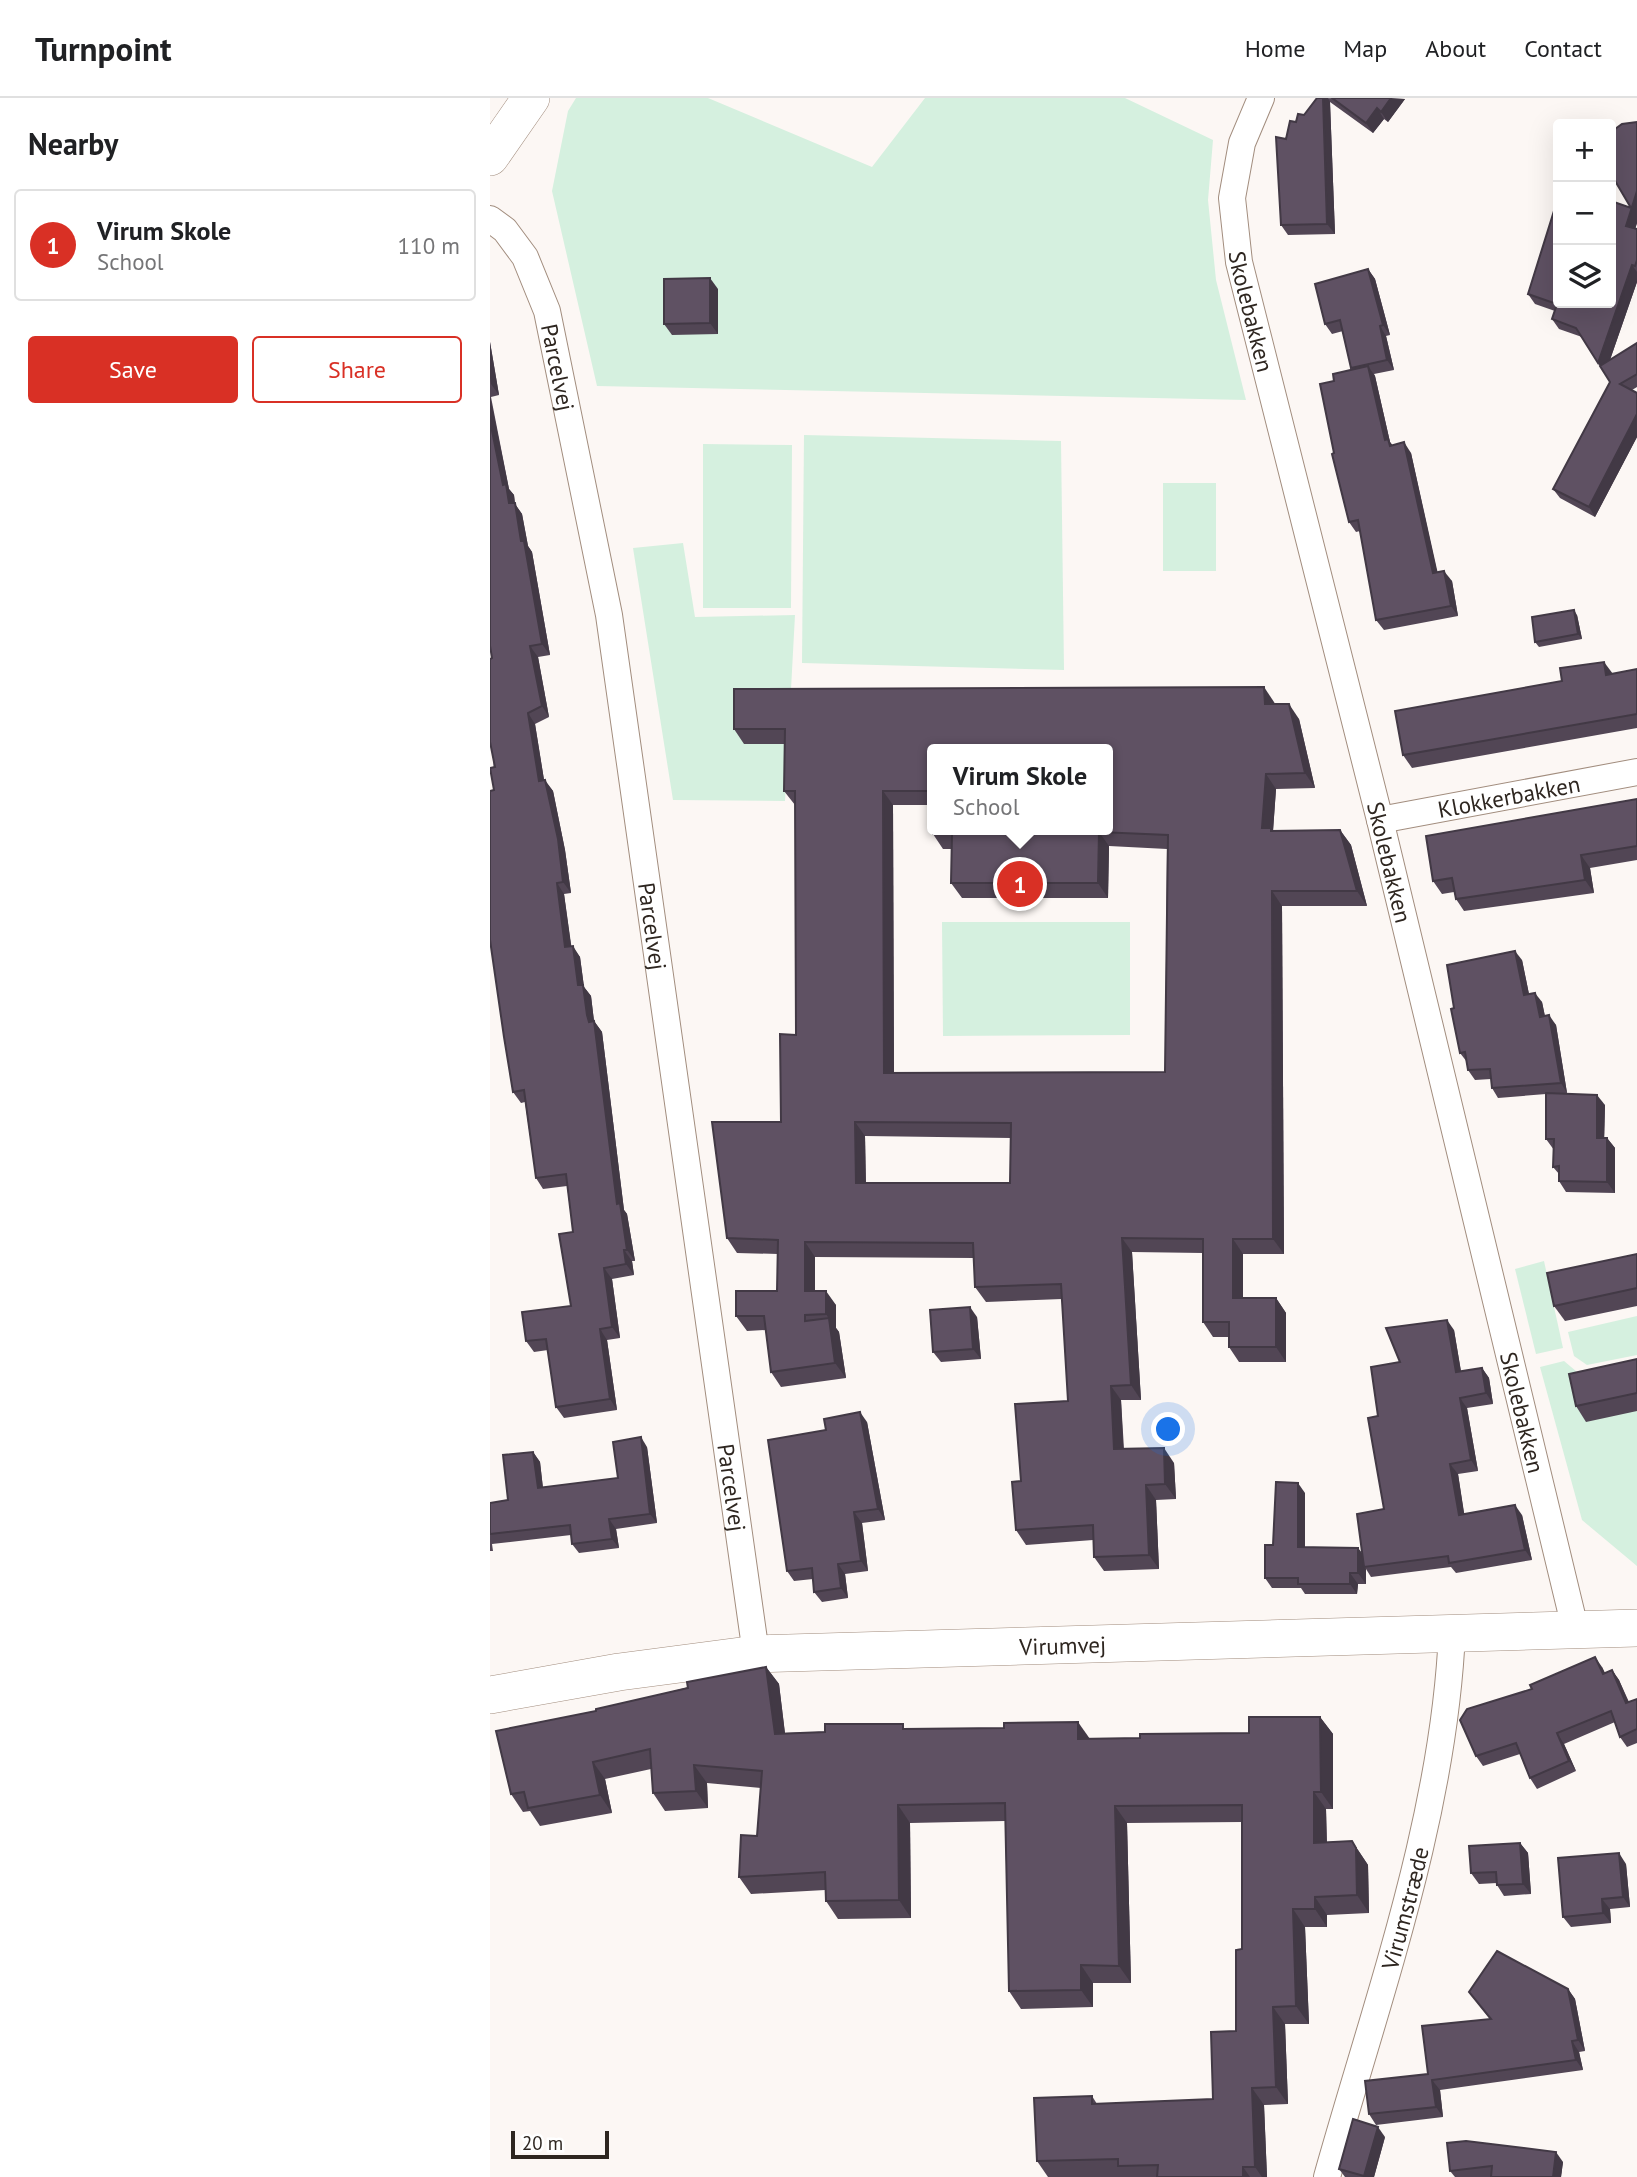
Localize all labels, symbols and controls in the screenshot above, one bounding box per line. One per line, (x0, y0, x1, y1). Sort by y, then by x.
text: Turnpoint (35, 27, 172, 70)
text: Home (1245, 33, 1305, 64)
text: Map (1343, 33, 1387, 64)
text: About (1425, 33, 1486, 64)
text: Contact (1524, 33, 1602, 64)
map controls (1553, 119, 1616, 308)
button: + (1553, 119, 1616, 182)
text: Nearby (28, 124, 118, 163)
button: − (1553, 182, 1616, 245)
text: Virum Skole (97, 214, 231, 247)
text: 1 (46, 231, 60, 260)
text: 110 m (398, 231, 460, 260)
button: layers (1553, 245, 1616, 308)
text: School (97, 247, 164, 276)
street label: Skolebakken (1223, 250, 1281, 375)
street label: Parcelvej (535, 321, 582, 413)
button: Save (28, 336, 238, 403)
button: Share (252, 336, 462, 403)
popup (927, 744, 1113, 835)
text: Virum Skole (953, 759, 1087, 792)
street label: Klokkerbakken (1435, 768, 1582, 823)
text: School (953, 792, 1019, 821)
street label: Skolebakken (1361, 799, 1419, 926)
pin: 1 (997, 858, 1043, 910)
street label: Parcelvej (632, 880, 674, 972)
street label: Skolebakken (1494, 1349, 1552, 1476)
your location (1151, 1412, 1185, 1446)
street label: Parcelvej (712, 1442, 753, 1533)
street label: Virumvej (1018, 1629, 1106, 1661)
street label: Virumstræde (1374, 1844, 1434, 1974)
scale bar (511, 2128, 609, 2160)
text: 20 m (522, 2131, 563, 2155)

